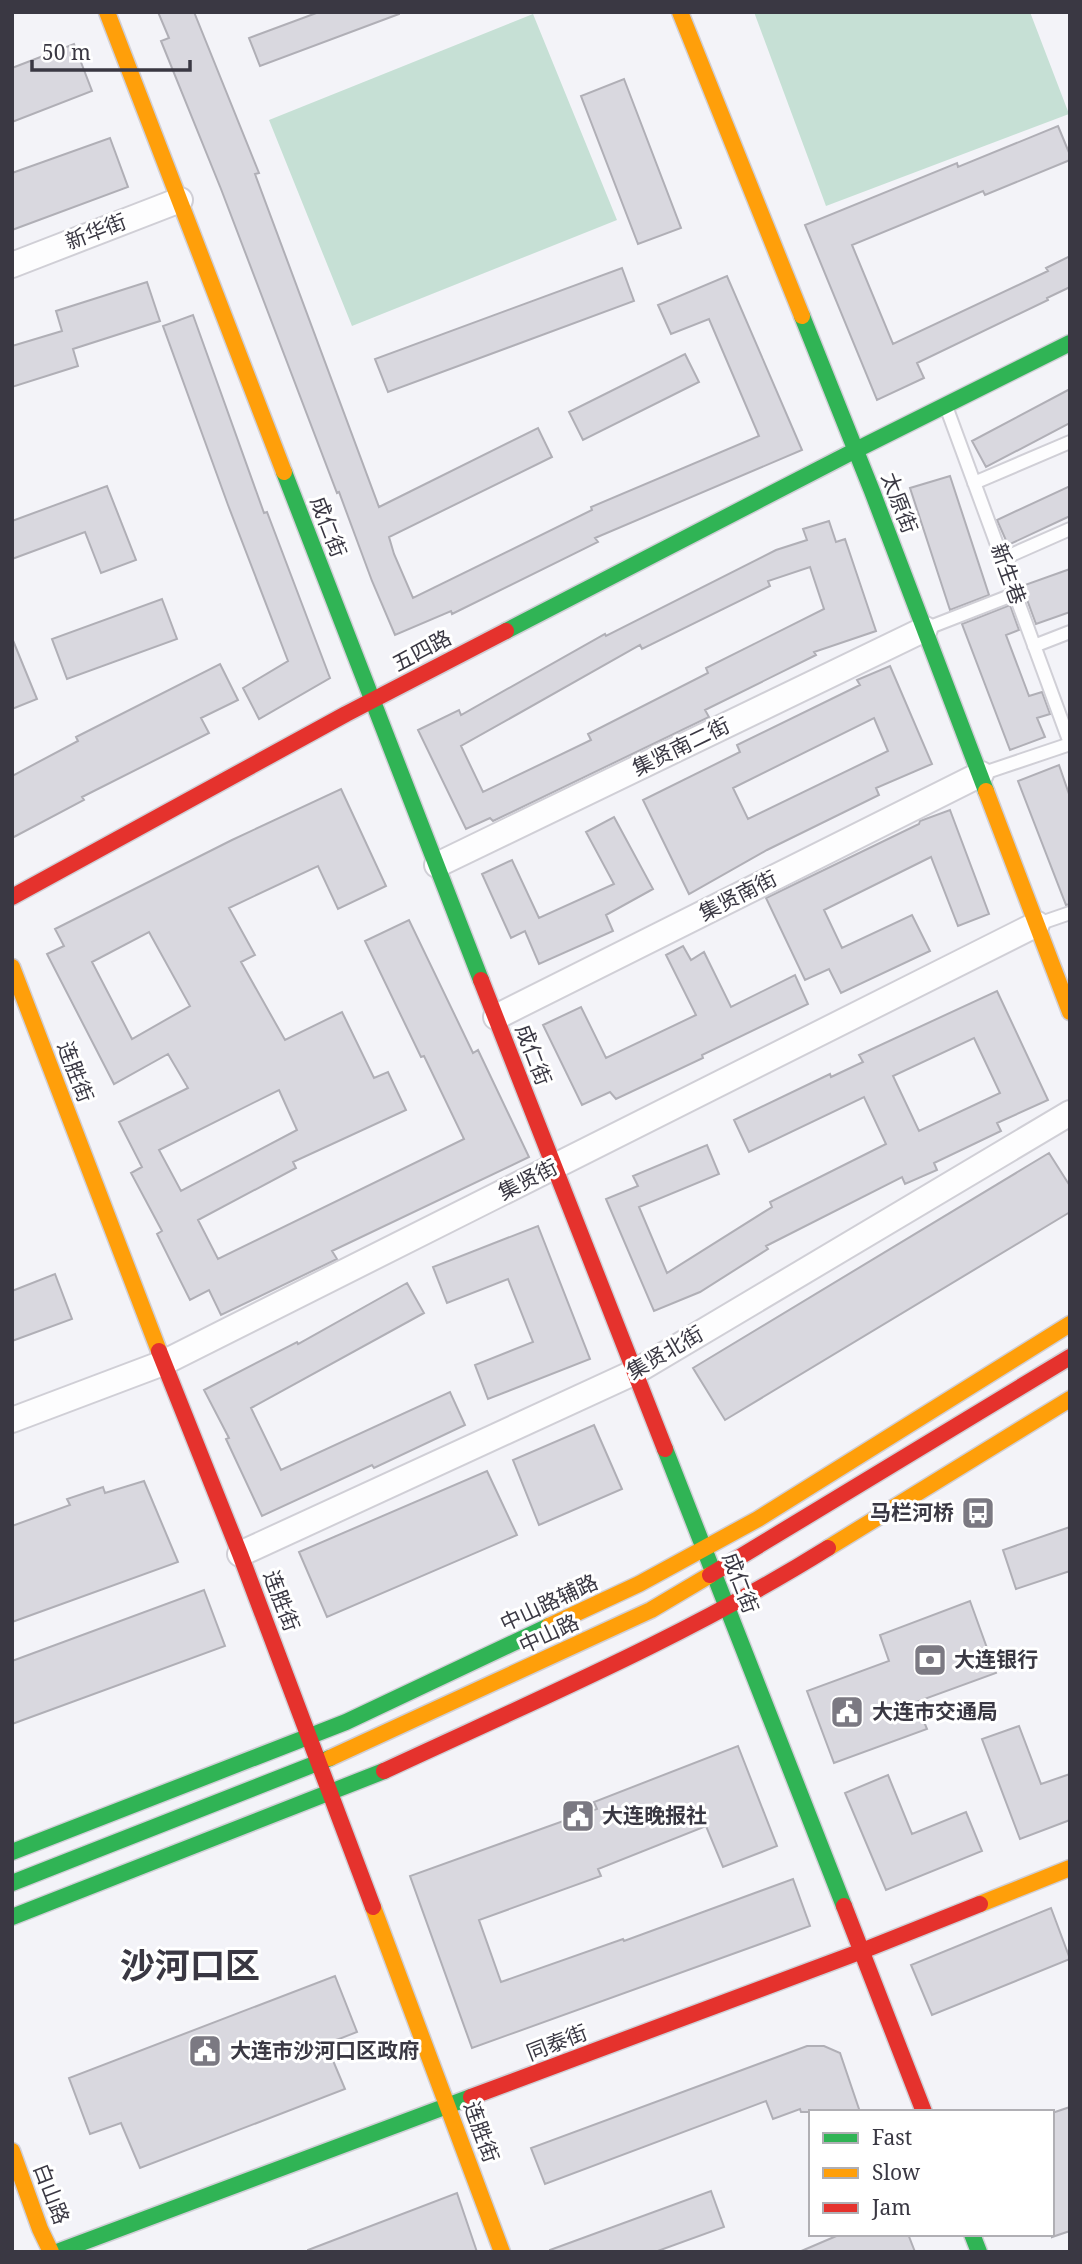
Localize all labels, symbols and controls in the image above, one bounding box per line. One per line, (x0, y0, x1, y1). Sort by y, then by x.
scale bar (32, 28, 189, 72)
text: 50 m (42, 38, 91, 66)
street label: 新华街 (61, 207, 130, 255)
street label: 太原街 (876, 468, 924, 537)
street label: 成仁街 (305, 492, 353, 561)
street label: 新生巷 (985, 539, 1033, 608)
street label: 五四路 (387, 623, 456, 677)
street label: 集贤南二街 (627, 711, 734, 782)
street label: 集贤南街 (694, 864, 781, 927)
street label: 成仁街 (510, 1020, 558, 1089)
street label: 连胜街 (52, 1037, 100, 1106)
street label: 集贤街 (493, 1152, 562, 1206)
street label: 集贤北街 (621, 1319, 708, 1385)
bus stop icon: 马栏河桥 (959, 1494, 997, 1532)
place label: 马栏河桥 (870, 1498, 954, 1526)
street label: 成仁街 (717, 1548, 765, 1617)
street label: 连胜街 (258, 1566, 306, 1635)
street label: 中山路辅路 (496, 1569, 602, 1637)
street label: 中山路 (515, 1609, 583, 1659)
bank icon: 大连银行 (911, 1641, 949, 1679)
place label: 大连银行 (954, 1645, 1038, 1673)
public building icon: 大连市交通局 (828, 1693, 866, 1731)
place label: 大连市交通局 (872, 1697, 998, 1725)
public building icon: 大连晚报社 (559, 1797, 597, 1835)
place label: 大连晚报社 (602, 1801, 707, 1829)
district label: 沙河口区 (120, 1941, 260, 1988)
street label: 同泰街 (522, 2018, 591, 2066)
public building icon: 大连市沙河口区政府 (186, 2032, 224, 2070)
place label: 大连市沙河口区政府 (230, 2036, 419, 2064)
street label: 连胜街 (458, 2097, 506, 2166)
legend (809, 2110, 1054, 2236)
text: Fast (872, 2123, 912, 2151)
text: Slow (872, 2158, 921, 2186)
street label: 白山路 (28, 2159, 76, 2228)
text: Jam (871, 2193, 911, 2221)

